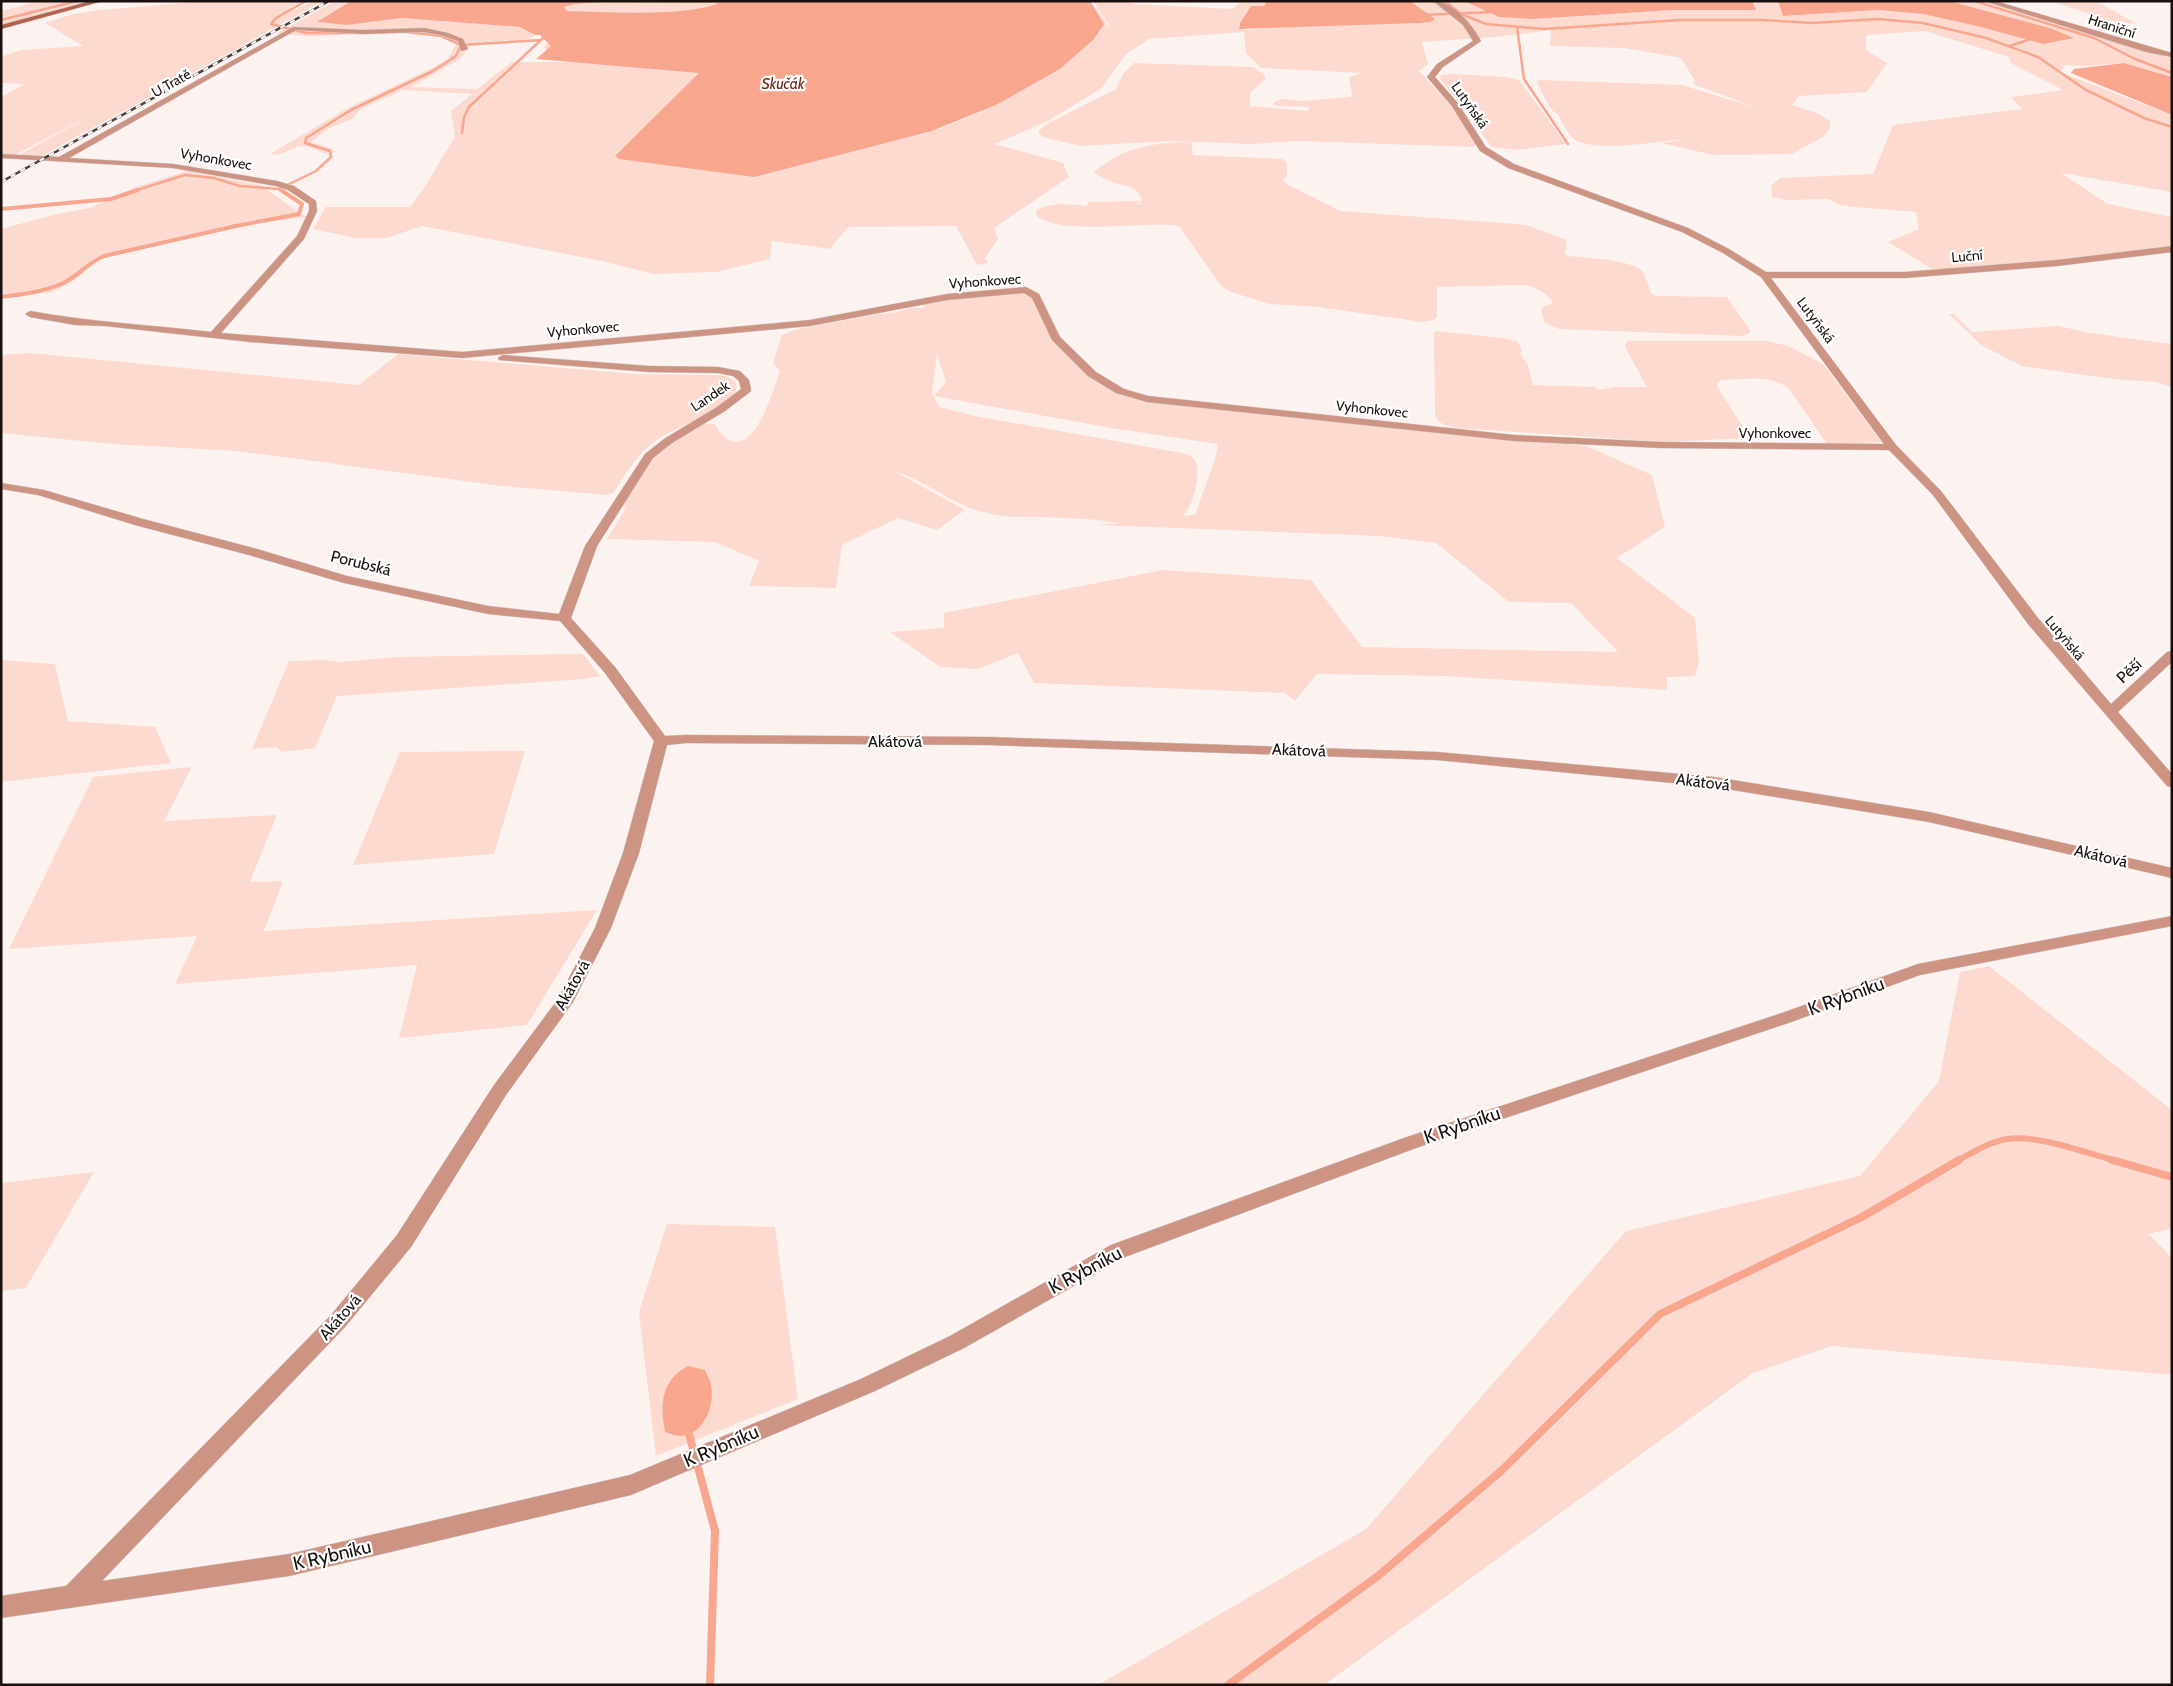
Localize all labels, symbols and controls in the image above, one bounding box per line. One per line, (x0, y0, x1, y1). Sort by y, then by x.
street label: Hraniční (2086, 10, 2138, 42)
street label: U Tratě (148, 65, 194, 101)
water label: Skučák (762, 75, 805, 93)
street label: Lutyňská (1448, 78, 1493, 132)
street label: Vyhonkovec (179, 144, 253, 174)
street label: Luční (1951, 246, 1983, 266)
street label: Vyhonkovec (948, 269, 1022, 293)
street label: Lutyňská (1793, 294, 1839, 347)
street label: Vyhonkovec (546, 317, 620, 341)
street label: Landek (687, 376, 733, 415)
street label: Vyhonkovec (1335, 396, 1409, 422)
street label: Vyhonkovec (1739, 424, 1811, 442)
street label: Porubská (329, 546, 393, 580)
street label: Lutyňská (2041, 612, 2089, 664)
street label: Pěší (2113, 654, 2146, 687)
street label: Akátová (868, 732, 922, 751)
street label: Akátová (1272, 740, 1327, 760)
street label: Akátová (1675, 769, 1731, 795)
street label: Akátová (2073, 841, 2130, 871)
street label: Akátová (551, 957, 594, 1013)
street label: K Rybníku (1805, 972, 1887, 1020)
street label: K Rybníku (1421, 1101, 1503, 1149)
street label: K Rybníku (1044, 1241, 1126, 1299)
street label: Akátová (315, 1290, 365, 1344)
street label: K Rybníku (680, 1420, 762, 1472)
street label: K Rybníku (291, 1535, 373, 1575)

